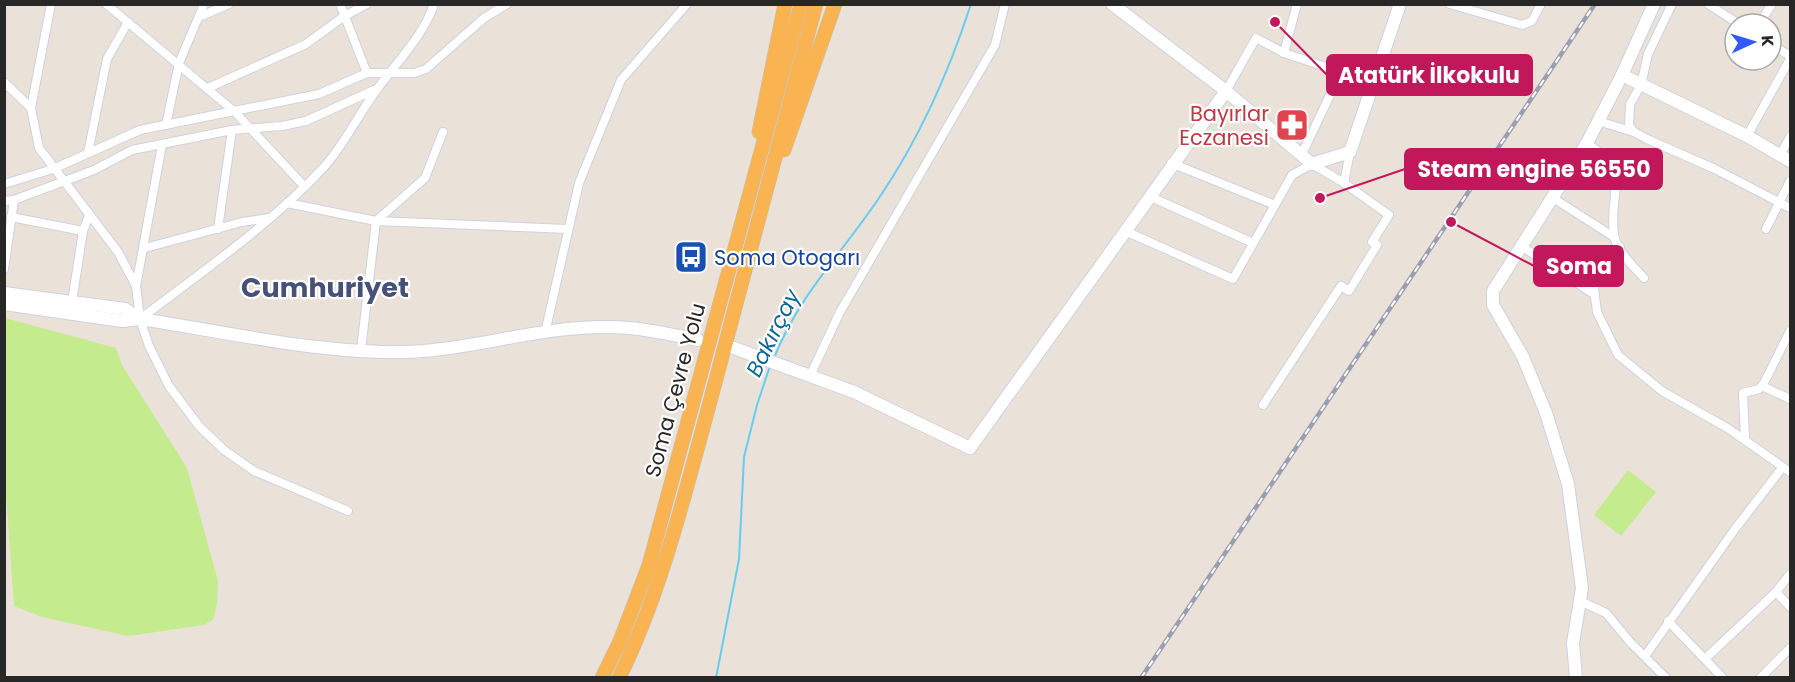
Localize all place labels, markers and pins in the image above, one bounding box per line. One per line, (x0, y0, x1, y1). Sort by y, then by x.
callout: Atatürk İlkokulu (1327, 55, 1532, 95)
place label: Bayırlar Eczanesi (1179, 99, 1269, 152)
pharmacy icon: Bayırlar Eczanesi (1274, 107, 1310, 143)
callout: Steam engine 56550 (1405, 149, 1662, 189)
bus stop icon: Soma Otogarı (673, 239, 709, 275)
place label: Soma Otogarı (714, 243, 860, 272)
callout: Soma (1534, 246, 1623, 286)

